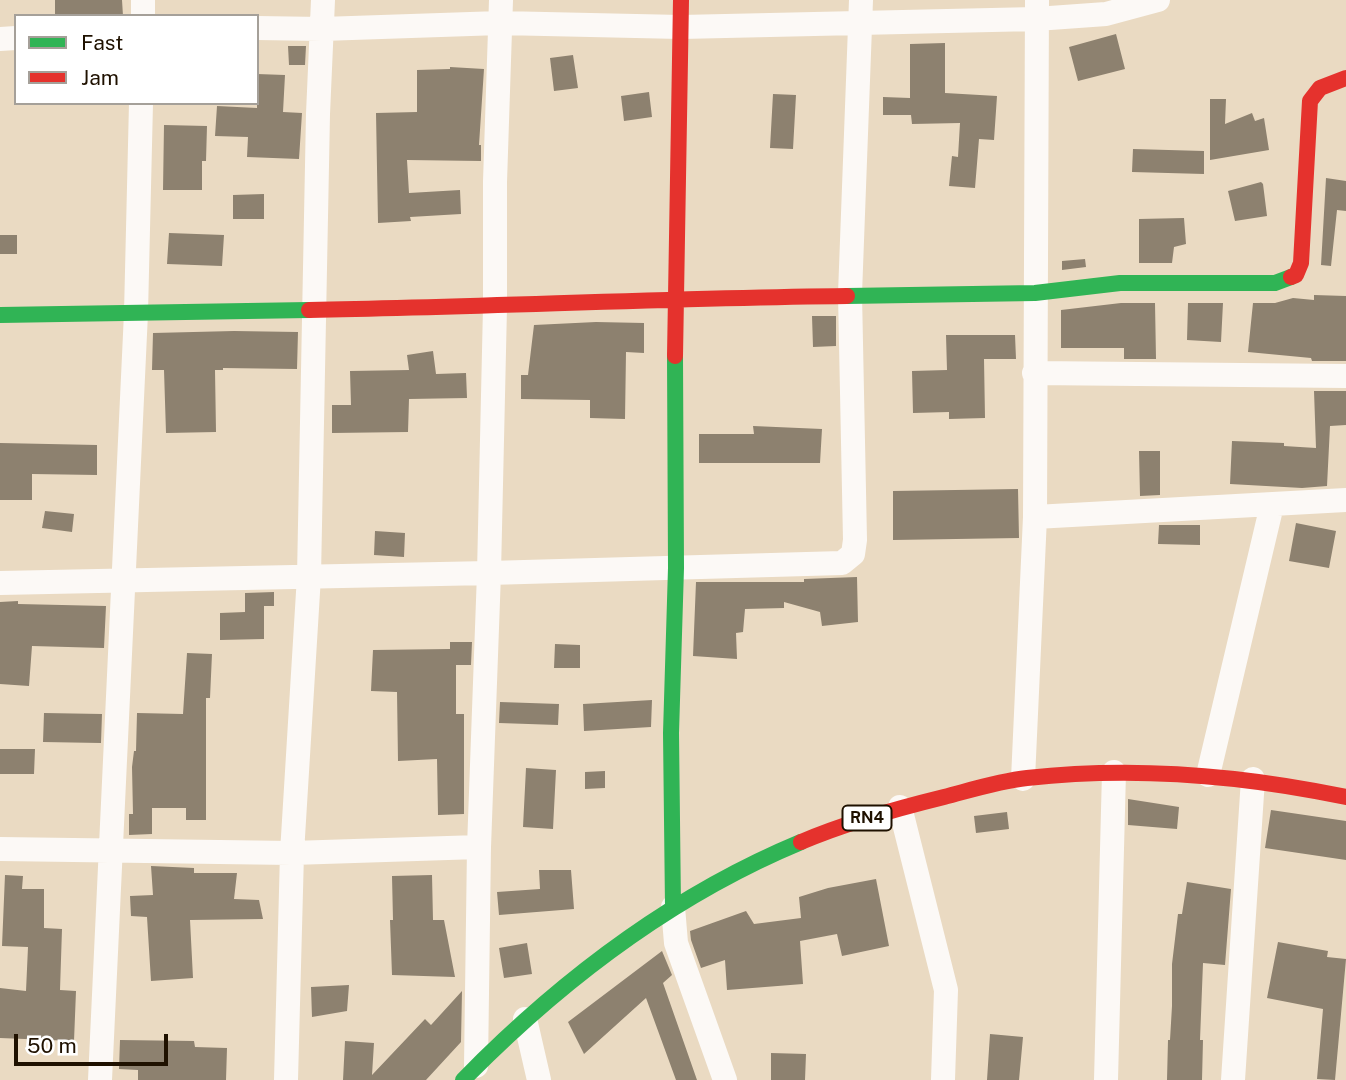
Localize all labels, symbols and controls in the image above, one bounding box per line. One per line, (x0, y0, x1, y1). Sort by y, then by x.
legend (14, 14, 259, 105)
text: Fast (81, 30, 123, 55)
text: Jam (81, 65, 119, 90)
road number: RN4 (842, 806, 892, 831)
scale bar (18, 1020, 172, 1064)
text: 50 m (27, 1033, 77, 1058)

